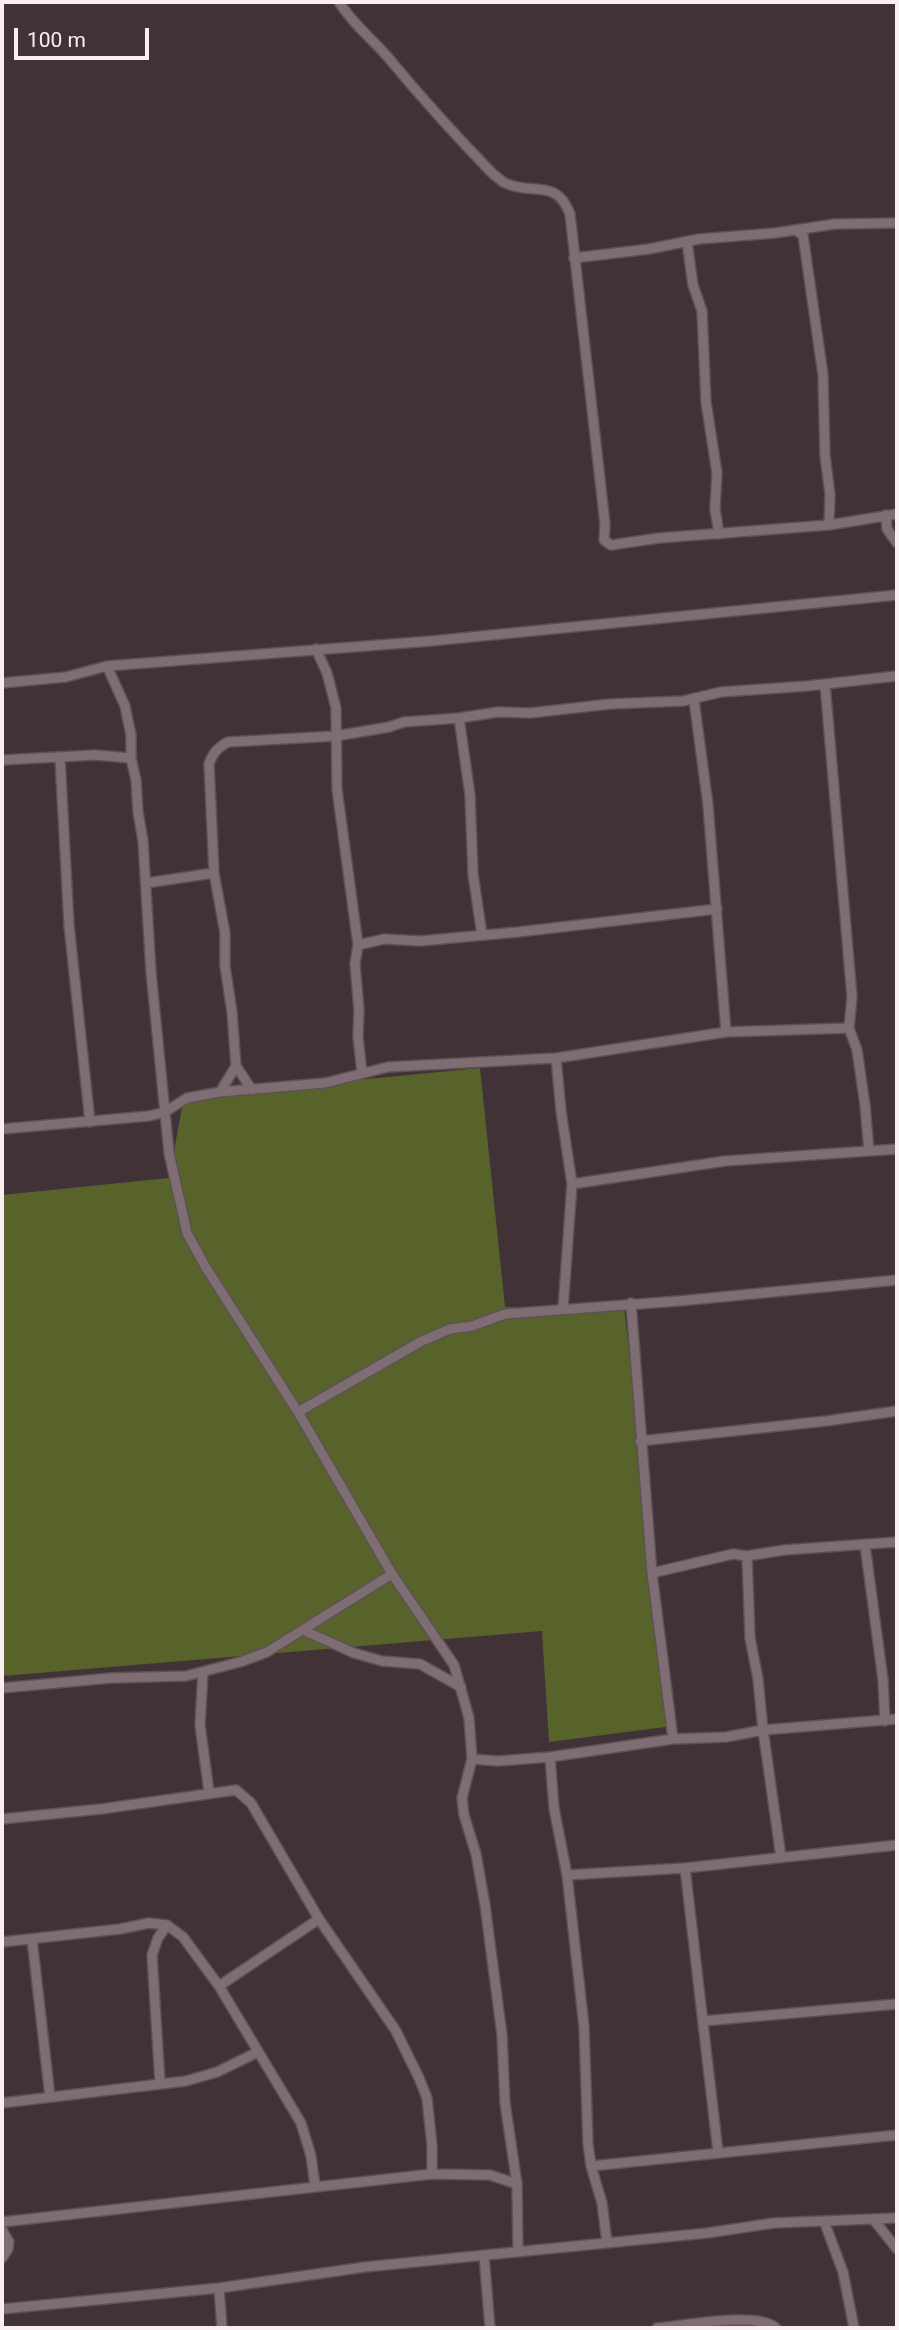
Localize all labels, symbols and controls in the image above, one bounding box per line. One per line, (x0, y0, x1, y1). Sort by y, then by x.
scale bar (18, 14, 152, 58)
text: 100 m (27, 28, 86, 52)

